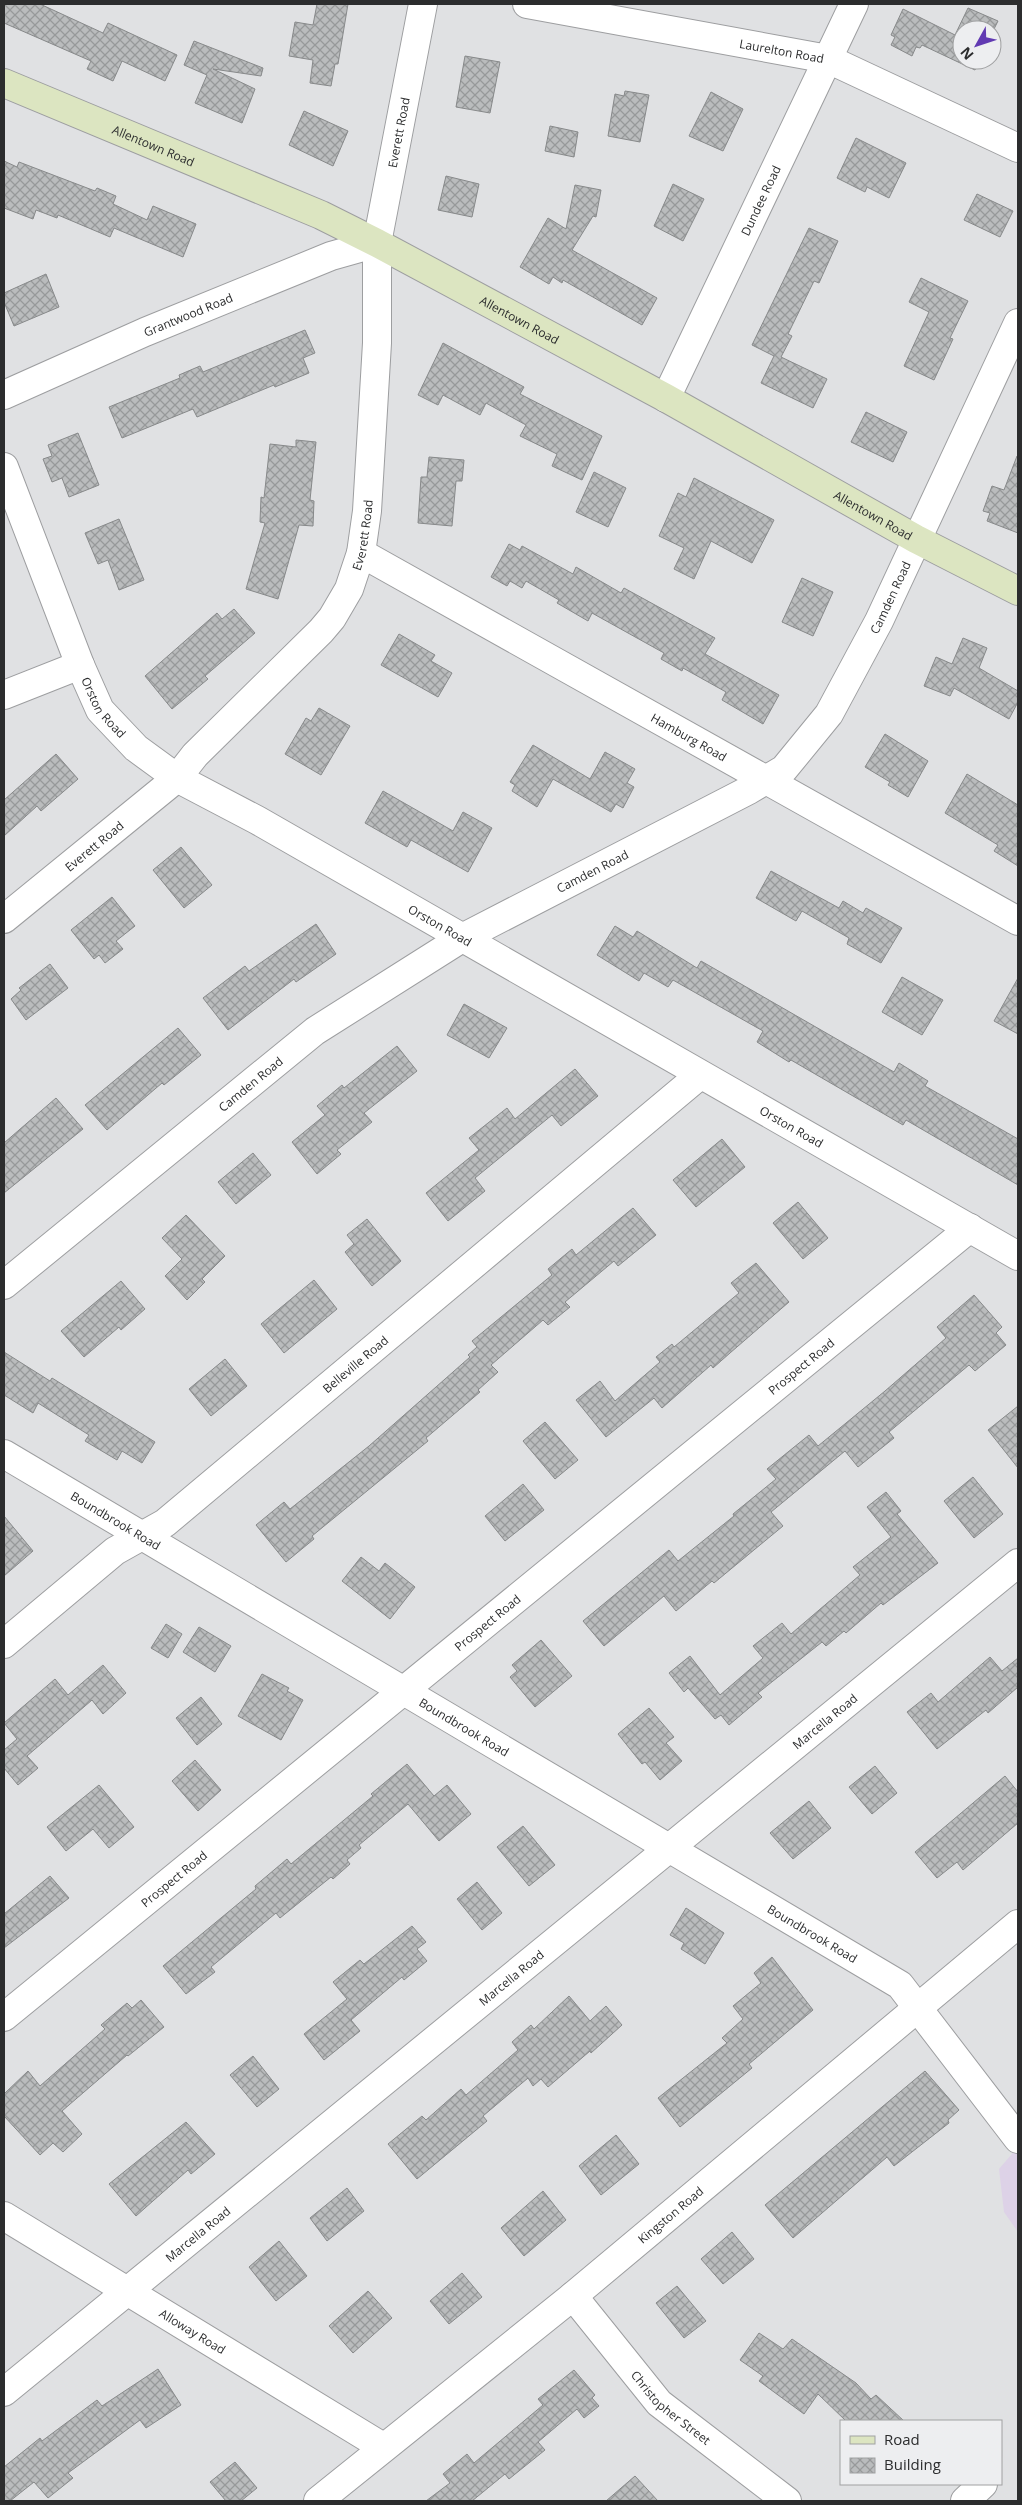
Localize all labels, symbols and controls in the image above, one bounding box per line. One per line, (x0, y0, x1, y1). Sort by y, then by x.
north arrow (952, 20, 1002, 70)
street label: Laurelton Road (738, 34, 825, 67)
text: N (956, 43, 978, 64)
street label: Everett Road (383, 96, 413, 169)
street label: Allentown Road (110, 121, 197, 170)
street label: Dundee Road (736, 162, 784, 238)
street label: Grantwood Road (141, 289, 235, 340)
street label: Allentown Road (477, 291, 562, 348)
street label: Allentown Road (831, 486, 916, 544)
street label: Everett Road (347, 499, 376, 572)
street label: Camden Road (865, 558, 914, 637)
street label: Orston Road (78, 674, 130, 741)
street label: Hamburg Road (648, 709, 730, 765)
street label: Everett Road (61, 817, 127, 875)
street label: Camden Road (553, 845, 631, 896)
street label: Orston Road (405, 900, 475, 950)
street label: Camden Road (214, 1052, 286, 1115)
street label: Orston Road (757, 1101, 826, 1151)
street label: Belleville Road (319, 1331, 392, 1396)
street label: Prospect Road (764, 1334, 838, 1398)
street label: Boundbrook Road (68, 1487, 164, 1554)
street label: Prospect Road (451, 1590, 524, 1654)
street label: Marcella Road (789, 1689, 861, 1753)
street label: Boundbrook Road (416, 1693, 512, 1760)
street label: Prospect Road (137, 1846, 210, 1911)
street label: Boundbrook Road (765, 1900, 861, 1967)
street label: Marcella Road (475, 1946, 547, 2009)
street label: Kingston Road (634, 2182, 707, 2247)
street label: Marcella Road (161, 2202, 234, 2265)
street label: Alloway Road (156, 2304, 229, 2358)
street label: Christopher Street (627, 2367, 714, 2448)
legend (840, 2420, 1002, 2485)
text: Road (884, 2429, 920, 2449)
text: Building (884, 2454, 941, 2474)

